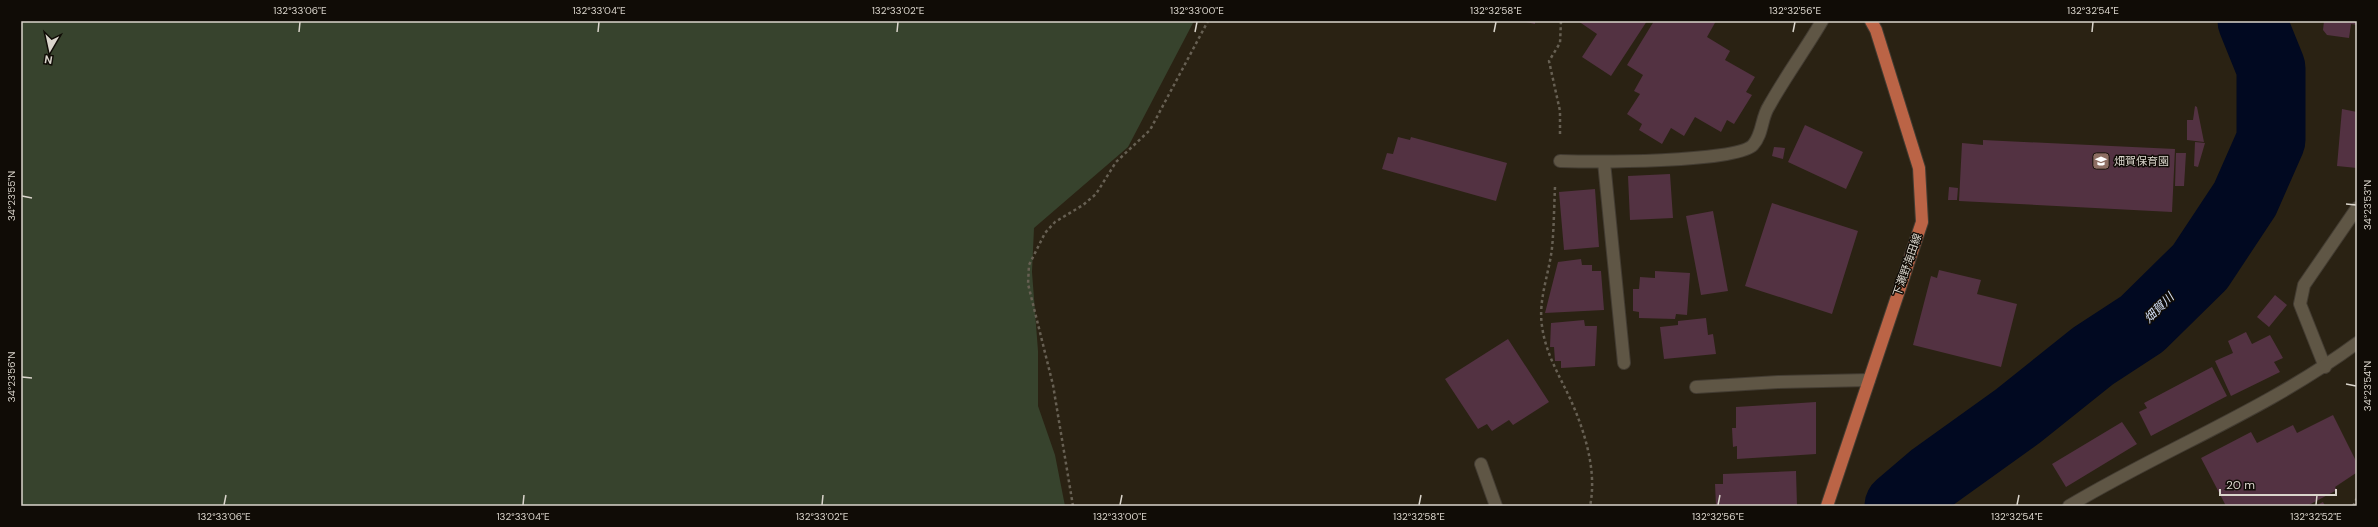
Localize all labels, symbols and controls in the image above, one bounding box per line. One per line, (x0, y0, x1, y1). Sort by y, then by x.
text: 132°33'06"E (273, 4, 327, 17)
text: 132°33'04"E (572, 4, 626, 17)
text: 132°33'02"E (872, 4, 925, 17)
text: 132°33'00"E (1170, 4, 1224, 17)
text: 132°32'58"E (1470, 4, 1522, 17)
text: 132°32'56"E (1769, 4, 1821, 17)
text: 132°32'54"E (2067, 4, 2119, 17)
north arrow (30, 30, 70, 70)
text: N (43, 52, 53, 67)
school or university icon: 畑賀保育園 (2091, 151, 2111, 171)
place label: 畑賀保育園 (2114, 154, 2169, 168)
text: 34°23'55"N (5, 171, 18, 221)
text: 34°23'53"N (2361, 180, 2374, 230)
street label: 下瀬野海田線 (1890, 232, 1924, 298)
water label: 畑賀川 (2141, 288, 2179, 326)
text: 34°23'56"N (5, 352, 18, 402)
text: 34°23'54"N (2361, 361, 2374, 411)
scale bar (2220, 471, 2336, 497)
text: 20 m (2226, 477, 2255, 493)
text: 132°33'06"E (197, 510, 251, 523)
text: 132°33'04"E (496, 510, 550, 523)
text: 132°33'02"E (796, 510, 849, 523)
text: 132°33'00"E (1093, 510, 1147, 523)
text: 132°32'58"E (1393, 510, 1445, 523)
text: 132°32'56"E (1692, 510, 1744, 523)
text: 132°32'54"E (1991, 510, 2043, 523)
text: 132°32'52"E (2290, 510, 2342, 523)

